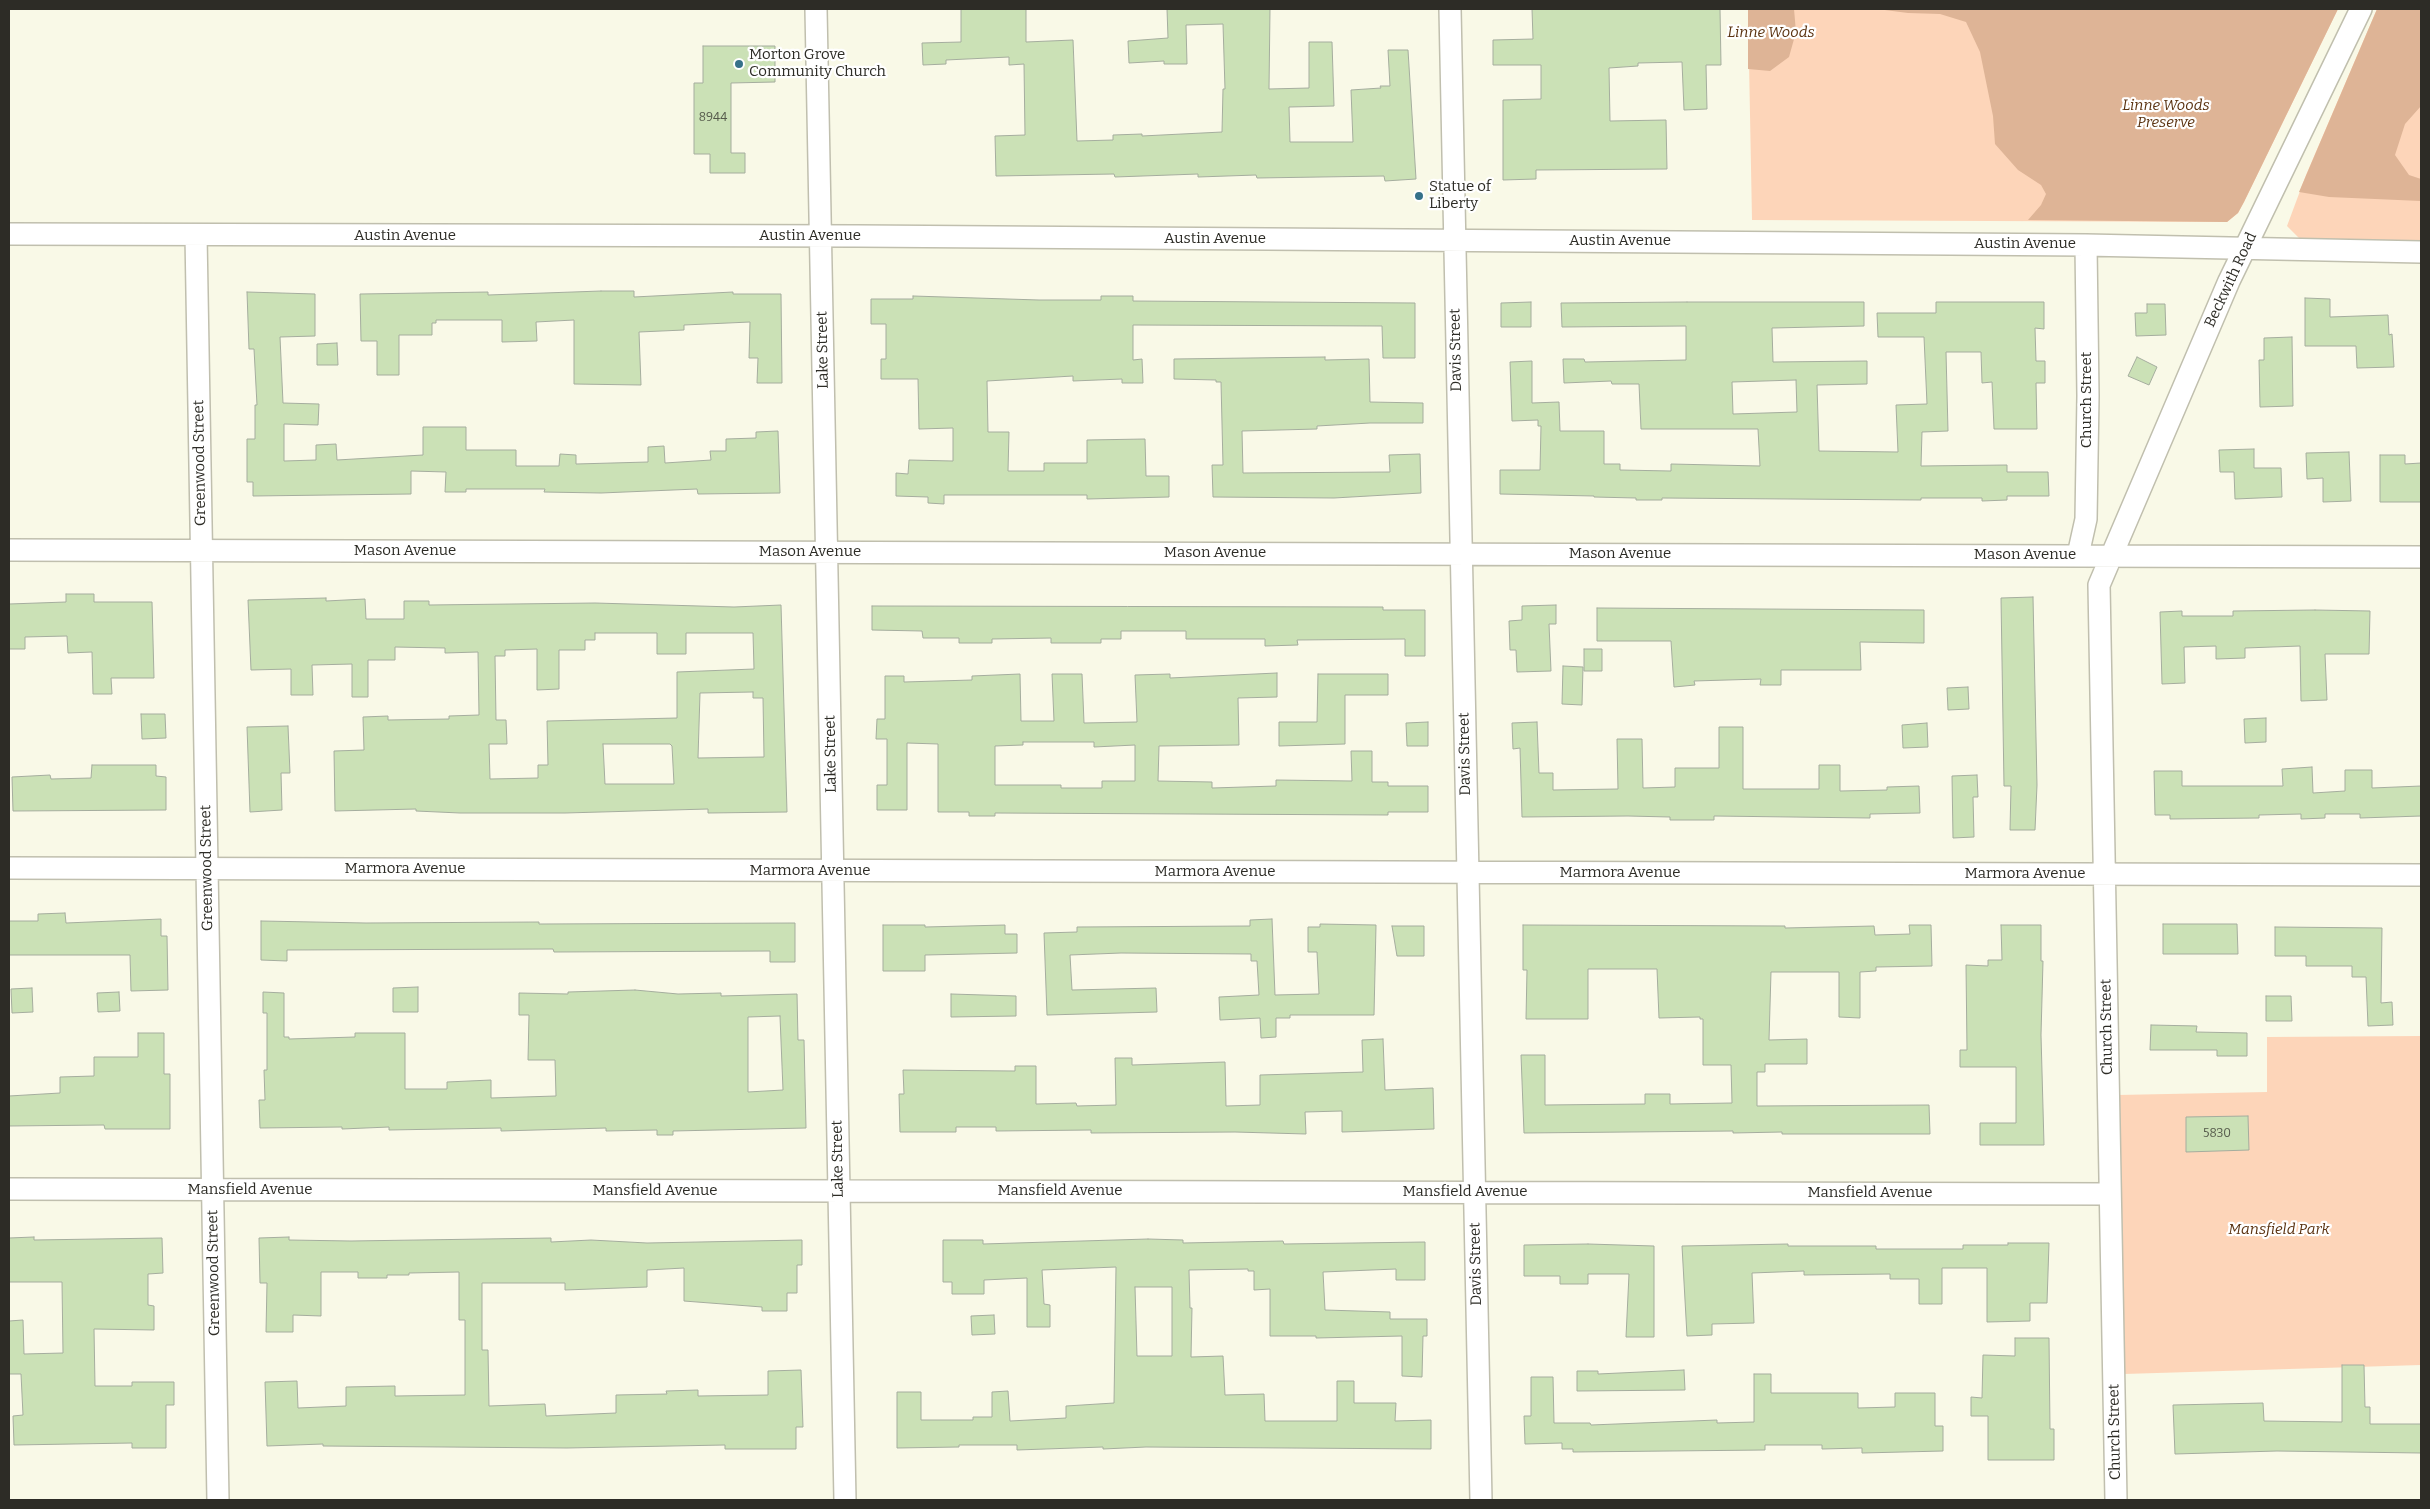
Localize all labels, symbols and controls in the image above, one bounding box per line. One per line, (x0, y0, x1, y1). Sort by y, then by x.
park label: Linne Woods (1727, 24, 1815, 42)
place label: Morton Grove Community Church (749, 46, 886, 81)
marker: Morton Grove Community Church (733, 58, 745, 70)
park label: Linne Woods Preserve (2122, 97, 2210, 132)
house number: 8944 (699, 111, 727, 125)
place label: Statue of Liberty (1429, 178, 1491, 213)
marker: Statue of Liberty (1413, 190, 1425, 202)
street label: Austin Avenue (354, 227, 456, 245)
street label: Austin Avenue (759, 227, 861, 245)
street label: Austin Avenue (1164, 230, 1266, 248)
street label: Beckwith Road (2201, 230, 2261, 330)
street label: Austin Avenue (1569, 232, 1671, 250)
street label: Austin Avenue (1974, 235, 2076, 253)
street label: Davis Street (1446, 308, 1466, 392)
street label: Lake Street (813, 311, 833, 389)
street label: Church Street (2078, 352, 2096, 448)
street label: Greenwood Street (190, 400, 210, 526)
street label: Mason Avenue (354, 542, 456, 560)
street label: Mason Avenue (759, 543, 861, 561)
street label: Mason Avenue (1164, 544, 1266, 562)
street label: Mason Avenue (1569, 545, 1671, 563)
street label: Mason Avenue (1974, 546, 2076, 564)
street label: Davis Street (1455, 712, 1475, 796)
street label: Lake Street (821, 715, 841, 793)
street label: Greenwood Street (197, 805, 217, 931)
street label: Marmora Avenue (345, 860, 465, 878)
street label: Marmora Avenue (750, 862, 870, 880)
street label: Marmora Avenue (1155, 863, 1275, 881)
street label: Marmora Avenue (1560, 864, 1680, 882)
street label: Marmora Avenue (1965, 865, 2085, 883)
street label: Church Street (2097, 979, 2117, 1075)
street label: Lake Street (828, 1120, 848, 1198)
house number: 5830 (2203, 1127, 2231, 1141)
street label: Mansfield Avenue (188, 1181, 312, 1199)
street label: Mansfield Avenue (593, 1182, 717, 1200)
street label: Mansfield Avenue (998, 1182, 1122, 1200)
street label: Mansfield Avenue (1403, 1183, 1527, 1201)
street label: Mansfield Avenue (1808, 1184, 1932, 1202)
street label: Greenwood Street (204, 1210, 224, 1336)
park label: Mansfield Park (2228, 1221, 2330, 1239)
street label: Davis Street (1466, 1222, 1486, 1306)
street label: Church Street (2105, 1384, 2125, 1480)

